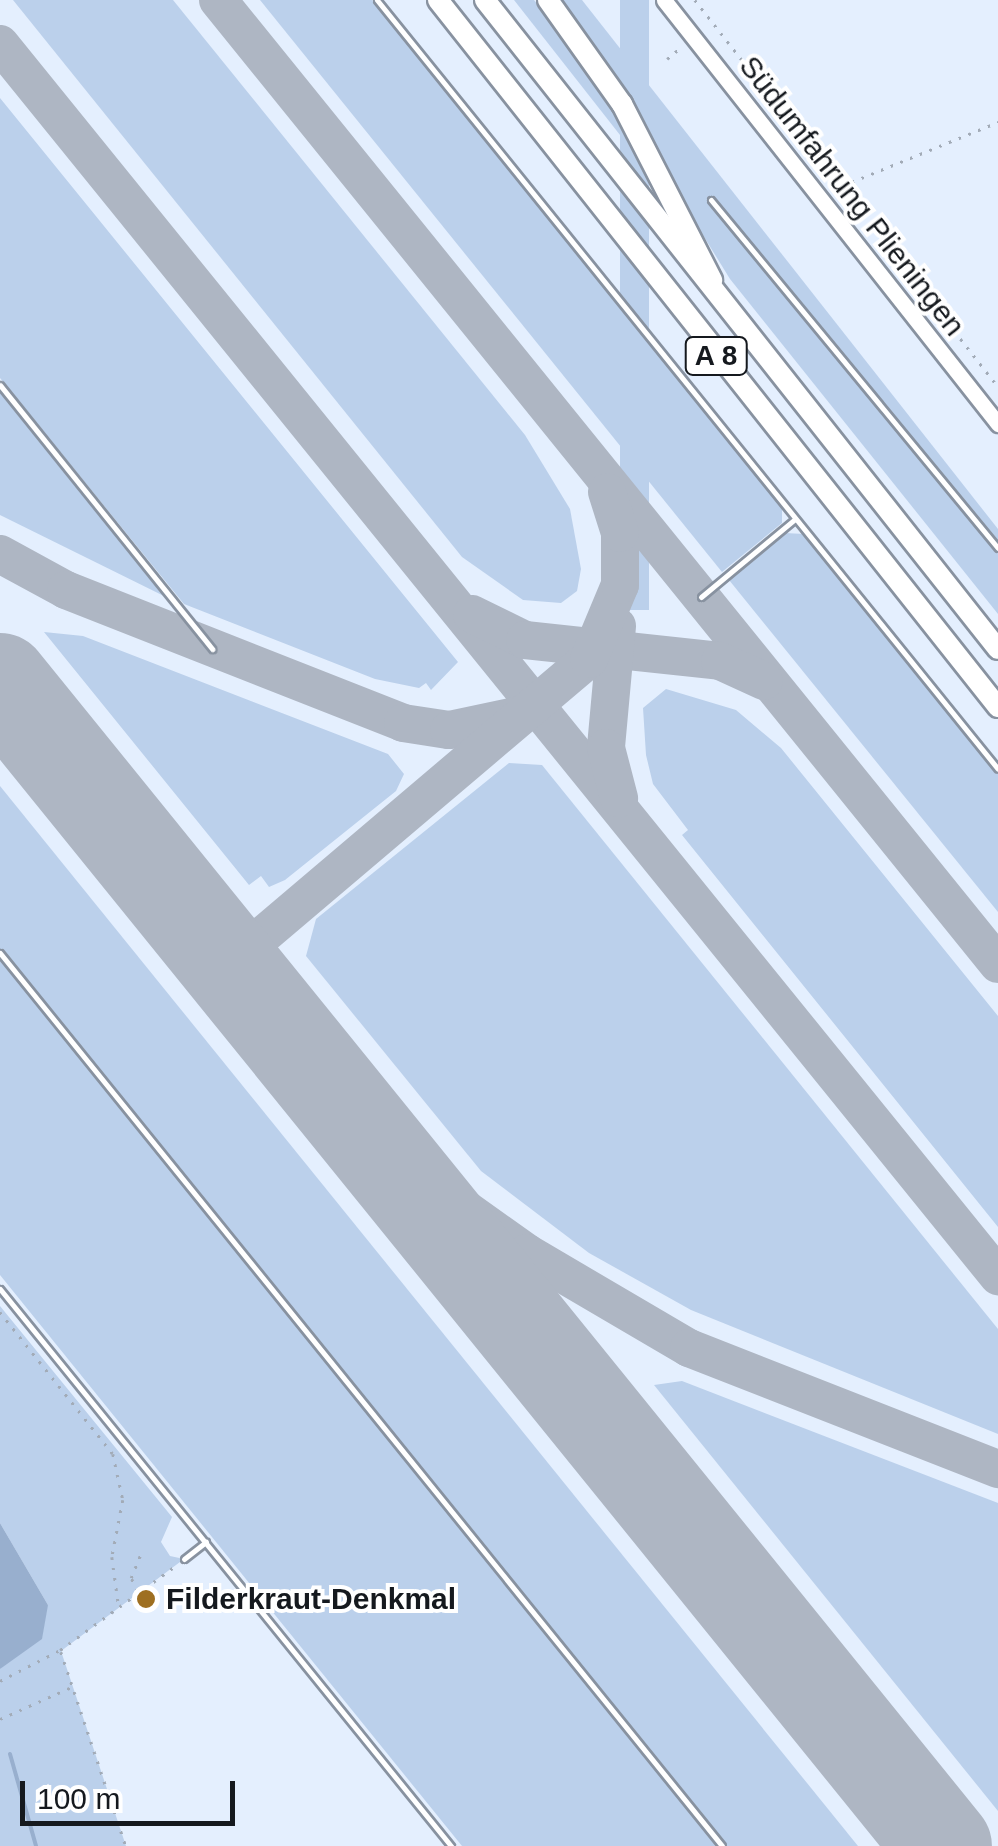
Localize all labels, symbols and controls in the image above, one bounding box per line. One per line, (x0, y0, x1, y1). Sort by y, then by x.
street label: Südumfahrung Plieningen (732, 49, 972, 343)
road number: A 8 (684, 333, 748, 379)
place label: Filderkraut-Denkmal (166, 1581, 456, 1617)
marker: Filderkraut-Denkmal (135, 1588, 157, 1610)
scale bar (25, 1761, 240, 1823)
text: 100 m (37, 1782, 120, 1815)

